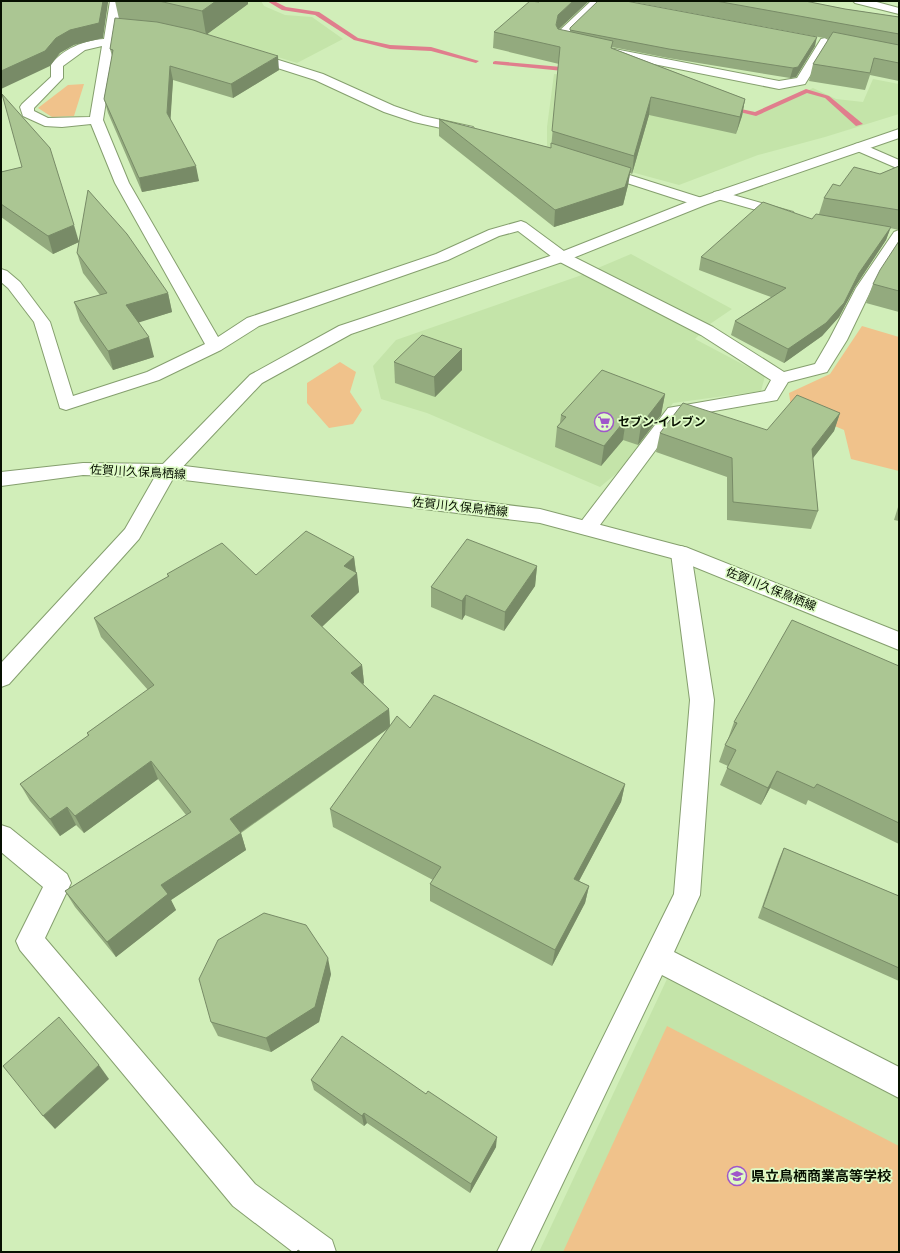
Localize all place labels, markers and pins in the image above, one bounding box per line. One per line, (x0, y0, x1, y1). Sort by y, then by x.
supermarket icon: セブン-イレブン (593, 411, 615, 433)
place label: セブン-イレブン (618, 415, 706, 428)
school or university icon: 県立鳥栖商業高等学校 (726, 1165, 748, 1187)
place label: 県立鳥栖商業高等学校 (751, 1168, 891, 1184)

